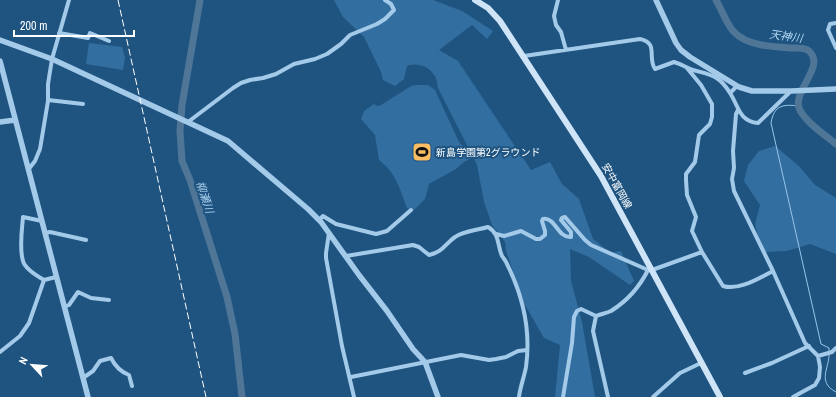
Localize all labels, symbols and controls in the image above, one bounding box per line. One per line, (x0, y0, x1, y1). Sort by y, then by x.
scale bar (14, 12, 134, 38)
text: 200 m (20, 18, 47, 34)
water label: 天神川 (769, 27, 804, 45)
sports icon: 新島学園第2グラウンド (411, 141, 433, 163)
place label: 新島学園第2グラウンド (436, 146, 541, 159)
street label: 安中富岡線 (599, 161, 635, 211)
water label: 柳瀬川 (193, 179, 217, 216)
north arrow (12, 345, 52, 385)
text: N (15, 355, 31, 367)

